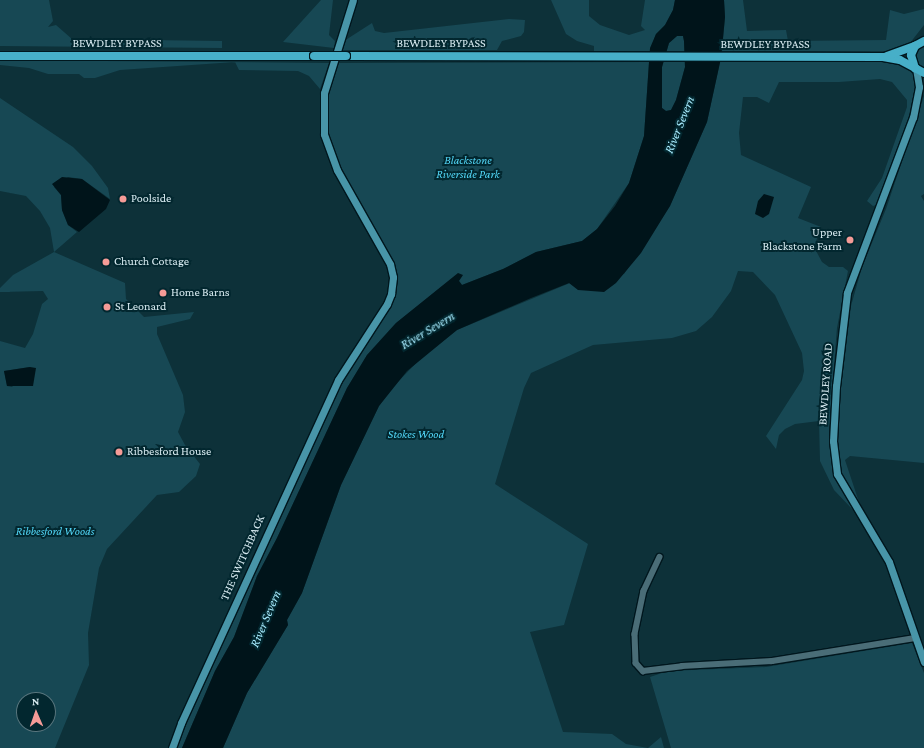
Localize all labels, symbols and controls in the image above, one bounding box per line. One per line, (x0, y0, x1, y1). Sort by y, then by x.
street label: BEWDLEY BYPASS (72, 37, 162, 51)
street label: BEWDLEY BYPASS (396, 37, 486, 51)
street label: BEWDLEY BYPASS (720, 38, 810, 52)
water label: River Severn (661, 94, 699, 156)
park label: Blackstone Riverside Park (436, 154, 500, 182)
place label: Poolside (131, 192, 171, 206)
marker: Poolside (118, 194, 128, 204)
place label: Upper Blackstone Farm (762, 226, 842, 254)
marker: Upper Blackstone Farm (845, 235, 855, 245)
place label: Church Cottage (114, 255, 189, 269)
marker: Church Cottage (101, 257, 111, 267)
place label: Home Barns (171, 286, 230, 300)
marker: Home Barns (158, 288, 168, 298)
place label: St Leonard (115, 300, 166, 314)
marker: St Leonard (102, 302, 112, 312)
water label: River Severn (398, 309, 458, 353)
street label: BEWDLEY ROAD (816, 343, 836, 425)
park label: Stokes Wood (388, 428, 444, 442)
place label: Ribbesford House (127, 445, 211, 459)
marker: Ribbesford House (114, 447, 124, 457)
street label: THE SWITCHBACK (218, 513, 268, 603)
park label: Ribbesford Woods (16, 525, 94, 539)
water label: River Severn (247, 588, 285, 650)
north arrow (16, 692, 56, 732)
text: N (32, 695, 40, 707)

